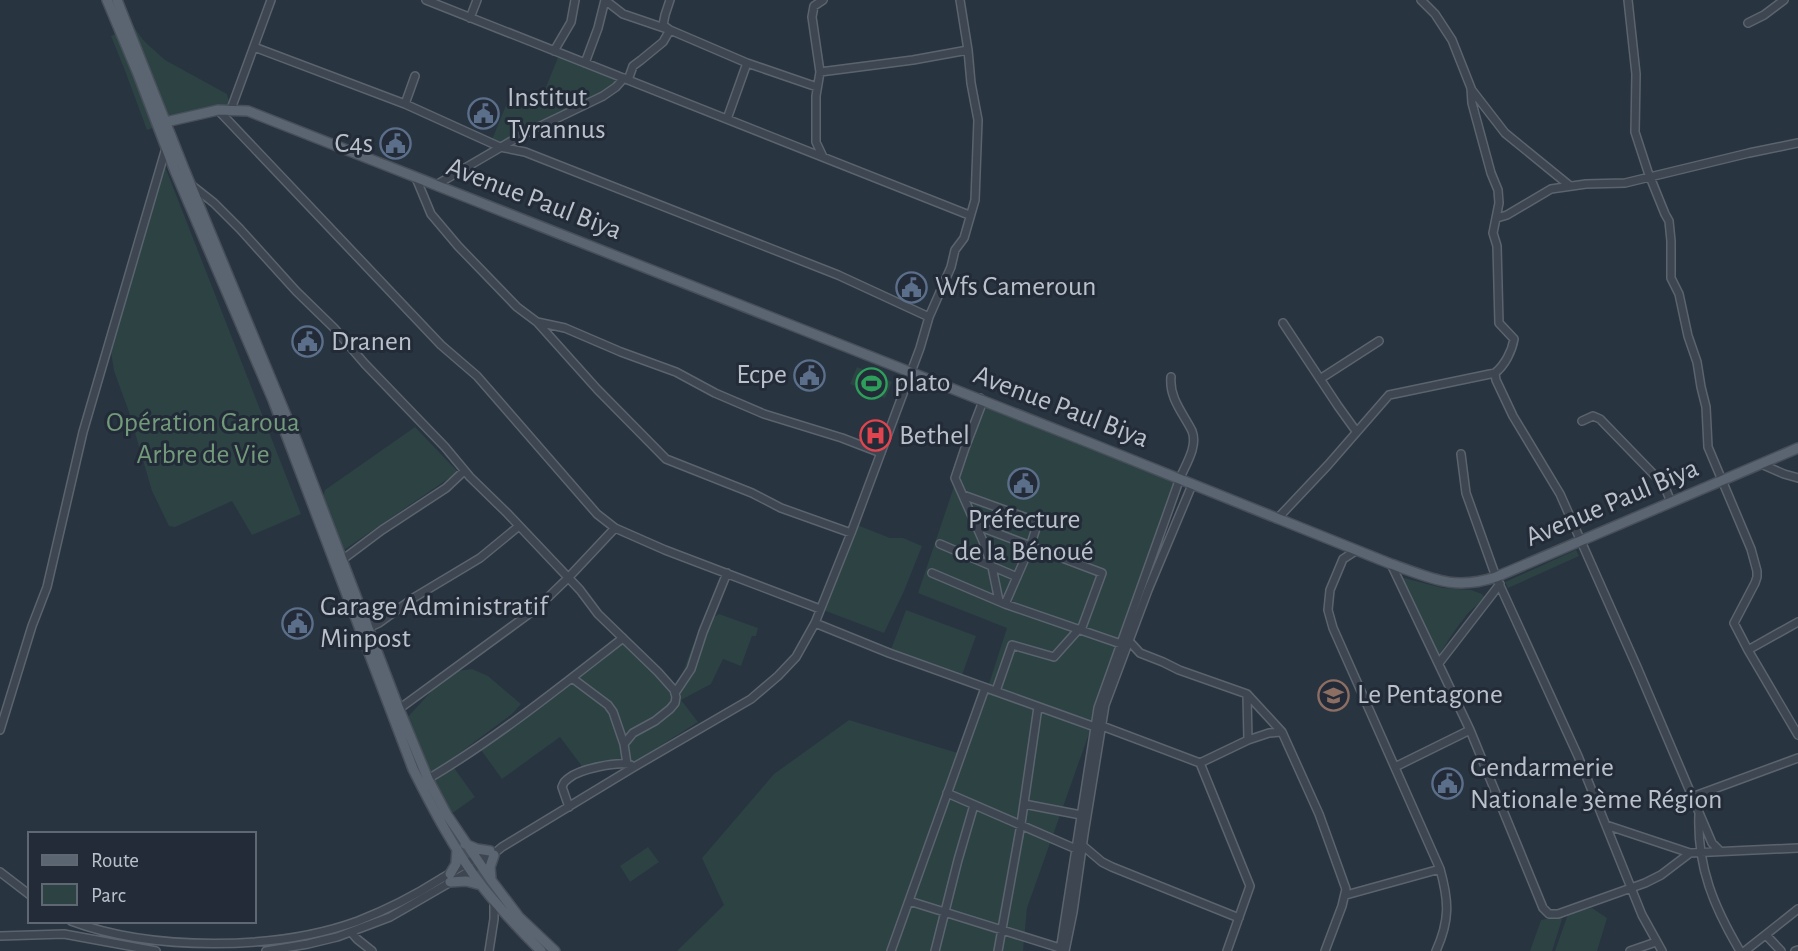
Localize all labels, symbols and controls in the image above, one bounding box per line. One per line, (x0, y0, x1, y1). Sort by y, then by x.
place label: Institut Tyrannus (507, 84, 606, 144)
public building icon: Institut Tyrannus (467, 97, 501, 131)
public building icon: C4s (379, 127, 413, 161)
place label: C4s (335, 130, 373, 158)
street label: Avenue Paul Biya (443, 153, 625, 245)
public building icon: Wfs Cameroun (895, 270, 929, 304)
place label: Wfs Cameroun (935, 273, 1096, 301)
public building icon: Dranen (291, 325, 325, 359)
place label: Dranen (331, 328, 412, 356)
public building icon: Ecpe (793, 358, 827, 392)
place label: Ecpe (736, 361, 787, 389)
street label: Avenue Paul Biya (970, 361, 1152, 453)
sports icon: plato (854, 366, 888, 400)
place label: plato (894, 369, 950, 397)
park label: Opération Garoua Arbre de Vie (106, 409, 300, 469)
hospital icon: Bethel (859, 419, 893, 453)
place label: Bethel (899, 422, 970, 450)
street label: Avenue Paul Biya (1521, 454, 1703, 552)
public building icon: Préfecture de la Bénoué (1007, 466, 1041, 500)
place label: Préfecture de la Bénoué (954, 506, 1094, 566)
place label: Garage Administratif Minpost (320, 593, 549, 653)
public building icon: Garage Administratif Minpost (280, 606, 314, 640)
school or university icon: Le Pentagone (1317, 678, 1351, 712)
place label: Le Pentagone (1357, 681, 1503, 709)
place label: Gendarmerie Nationale 3ème Région (1470, 754, 1722, 814)
public building icon: Gendarmerie Nationale 3ème Région (1430, 767, 1464, 801)
legend (28, 832, 256, 923)
text: Route (91, 850, 139, 871)
text: Parc (91, 885, 126, 906)

